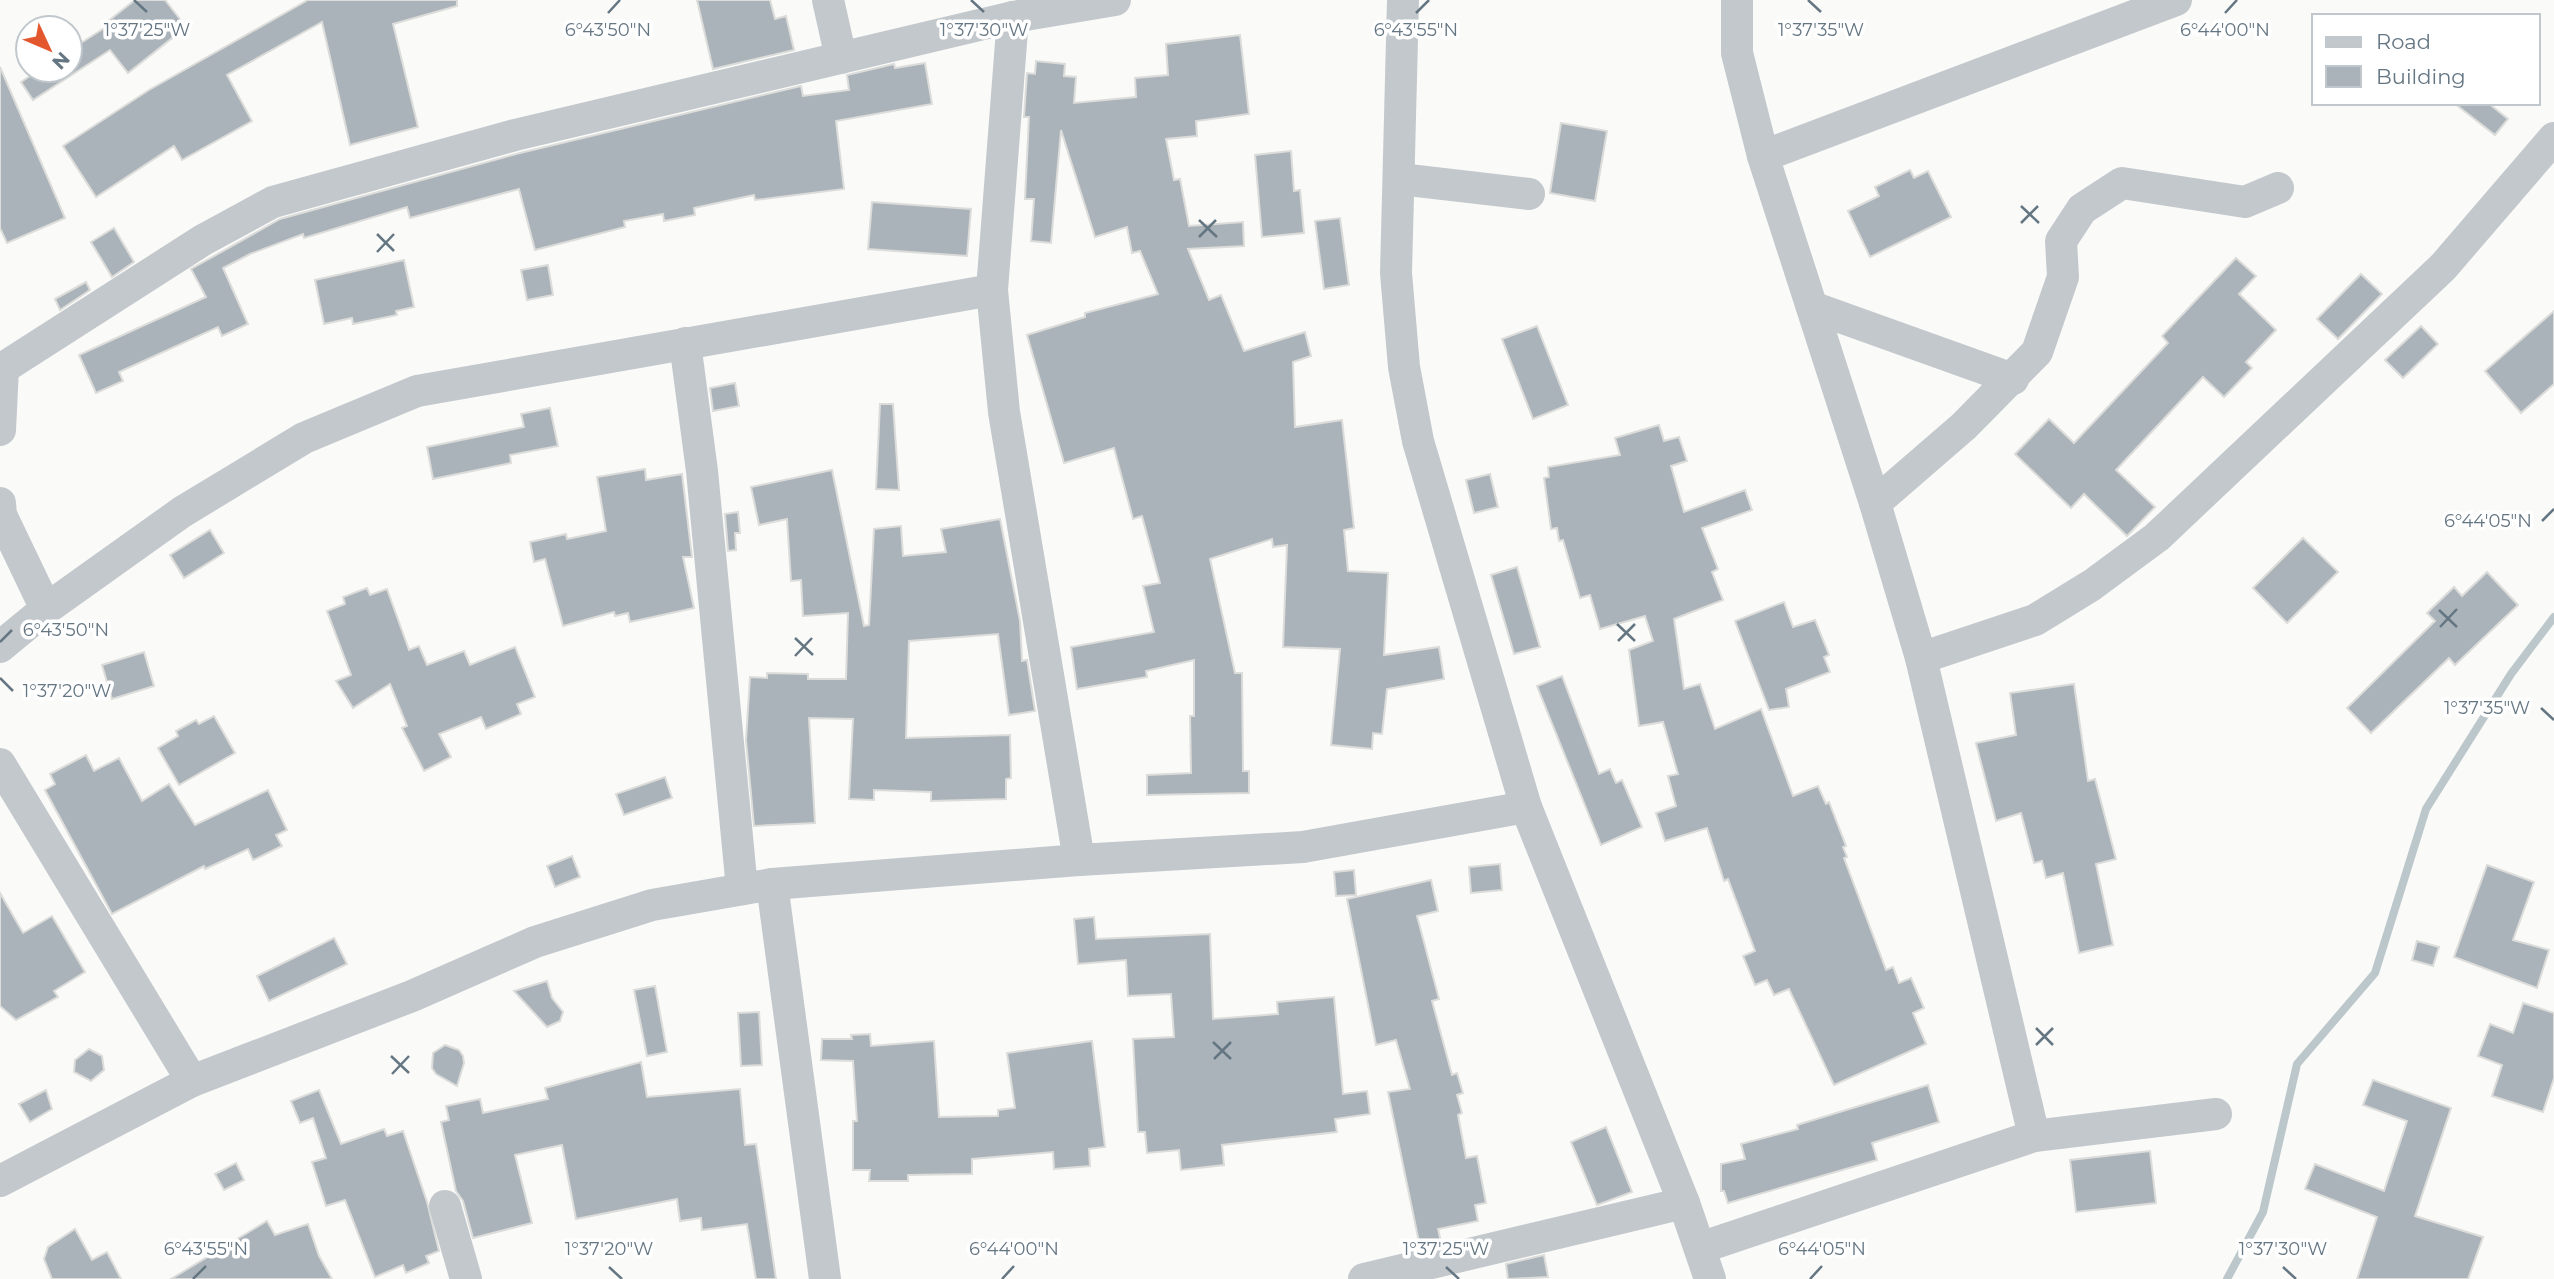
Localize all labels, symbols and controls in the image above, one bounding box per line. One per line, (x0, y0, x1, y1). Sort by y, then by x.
north arrow (14, 14, 84, 84)
legend (2312, 14, 2540, 105)
text: 1°37'25"W (104, 19, 190, 41)
text: 6°43'50"N (565, 19, 651, 41)
text: 1°37'30"W (940, 19, 1028, 41)
text: 6°43'55"N (1374, 19, 1458, 41)
text: 1°37'35"W (1778, 19, 1864, 41)
text: 6°44'00"N (2180, 19, 2270, 41)
text: Road (2376, 29, 2431, 54)
text: N (47, 47, 74, 74)
text: Building (2376, 64, 2466, 89)
text: 6°44'05"N (2444, 510, 2532, 532)
text: 6°43'50"N (23, 619, 109, 641)
text: 1°37'20"W (23, 680, 111, 702)
text: 1°37'35"W (2444, 697, 2530, 719)
text: 6°43'55"N (164, 1238, 248, 1260)
text: 1°37'20"W (565, 1238, 653, 1260)
text: 6°44'00"N (969, 1238, 1059, 1260)
text: 1°37'25"W (1403, 1238, 1489, 1260)
text: 6°44'05"N (1778, 1238, 1866, 1260)
text: 1°37'30"W (2239, 1238, 2327, 1260)

